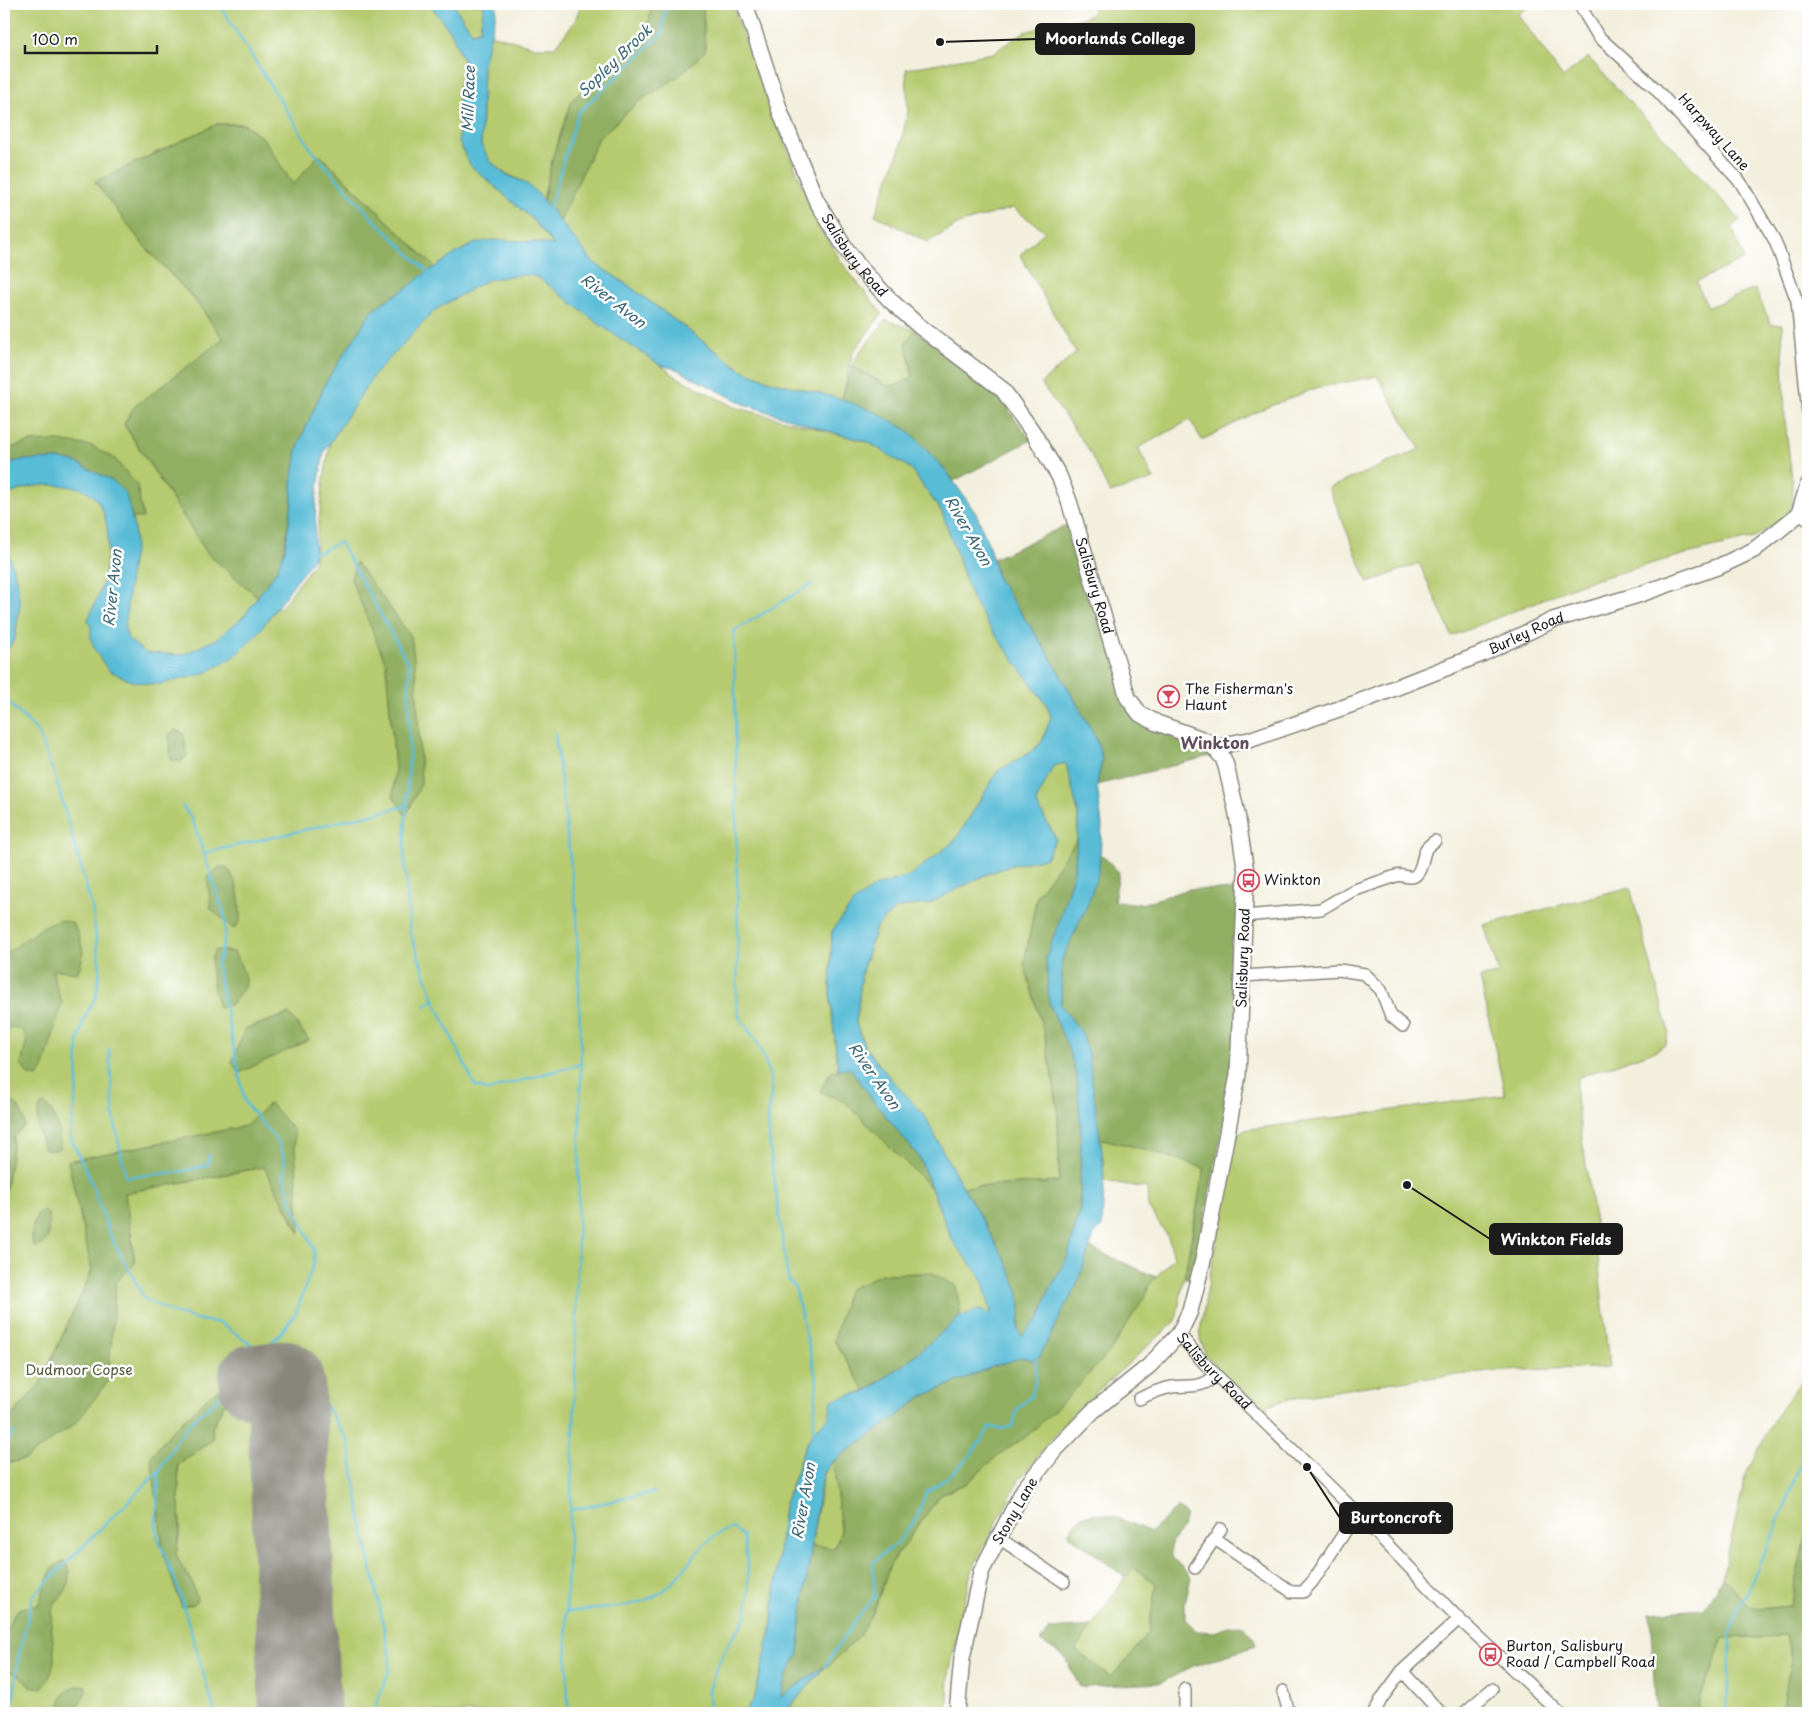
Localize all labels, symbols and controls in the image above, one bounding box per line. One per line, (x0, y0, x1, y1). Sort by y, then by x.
water label: Sopley Brook (572, 17, 657, 101)
scale bar (25, 22, 158, 54)
callout: Moorlands College (1036, 24, 1194, 54)
text: Moorlands College (1045, 26, 1185, 49)
text: 100 m (32, 27, 78, 50)
water label: Mill Race (455, 65, 480, 132)
street label: Harpway Lane (1674, 88, 1755, 175)
street label: Salisbury Road (816, 209, 893, 302)
water label: River Avon (576, 267, 652, 333)
water label: River Avon (940, 491, 999, 570)
street label: Salisbury Road (1070, 534, 1119, 637)
water label: River Avon (96, 547, 127, 628)
street label: Burley Road (1484, 606, 1566, 660)
place label: The Fisherman's Haunt (1185, 678, 1293, 715)
bar icon: The Fisherman's Haunt (1157, 685, 1181, 709)
district label: Winkton (1181, 730, 1250, 754)
bus stop icon: Winkton (1236, 868, 1260, 892)
place label: Winkton (1264, 869, 1321, 890)
street label: Salisbury Road (1230, 907, 1255, 1008)
water label: River Avon (844, 1037, 907, 1114)
callout: Winkton Fields (1490, 1224, 1622, 1254)
text: Winkton Fields (1501, 1227, 1611, 1250)
street label: Salisbury Road (1172, 1327, 1257, 1414)
park label: Dudmoor Copse (25, 1359, 133, 1380)
water label: River Avon (784, 1460, 821, 1541)
street label: Stony Lane (987, 1473, 1043, 1549)
callout: Burtoncroft (1340, 1503, 1452, 1533)
text: Burtoncroft (1350, 1505, 1442, 1528)
place label: Burton, Salisbury Road / Campbell Road (1506, 1635, 1655, 1672)
bus stop icon: Burton, Salisbury Road / Campbell Road (1478, 1642, 1502, 1666)

